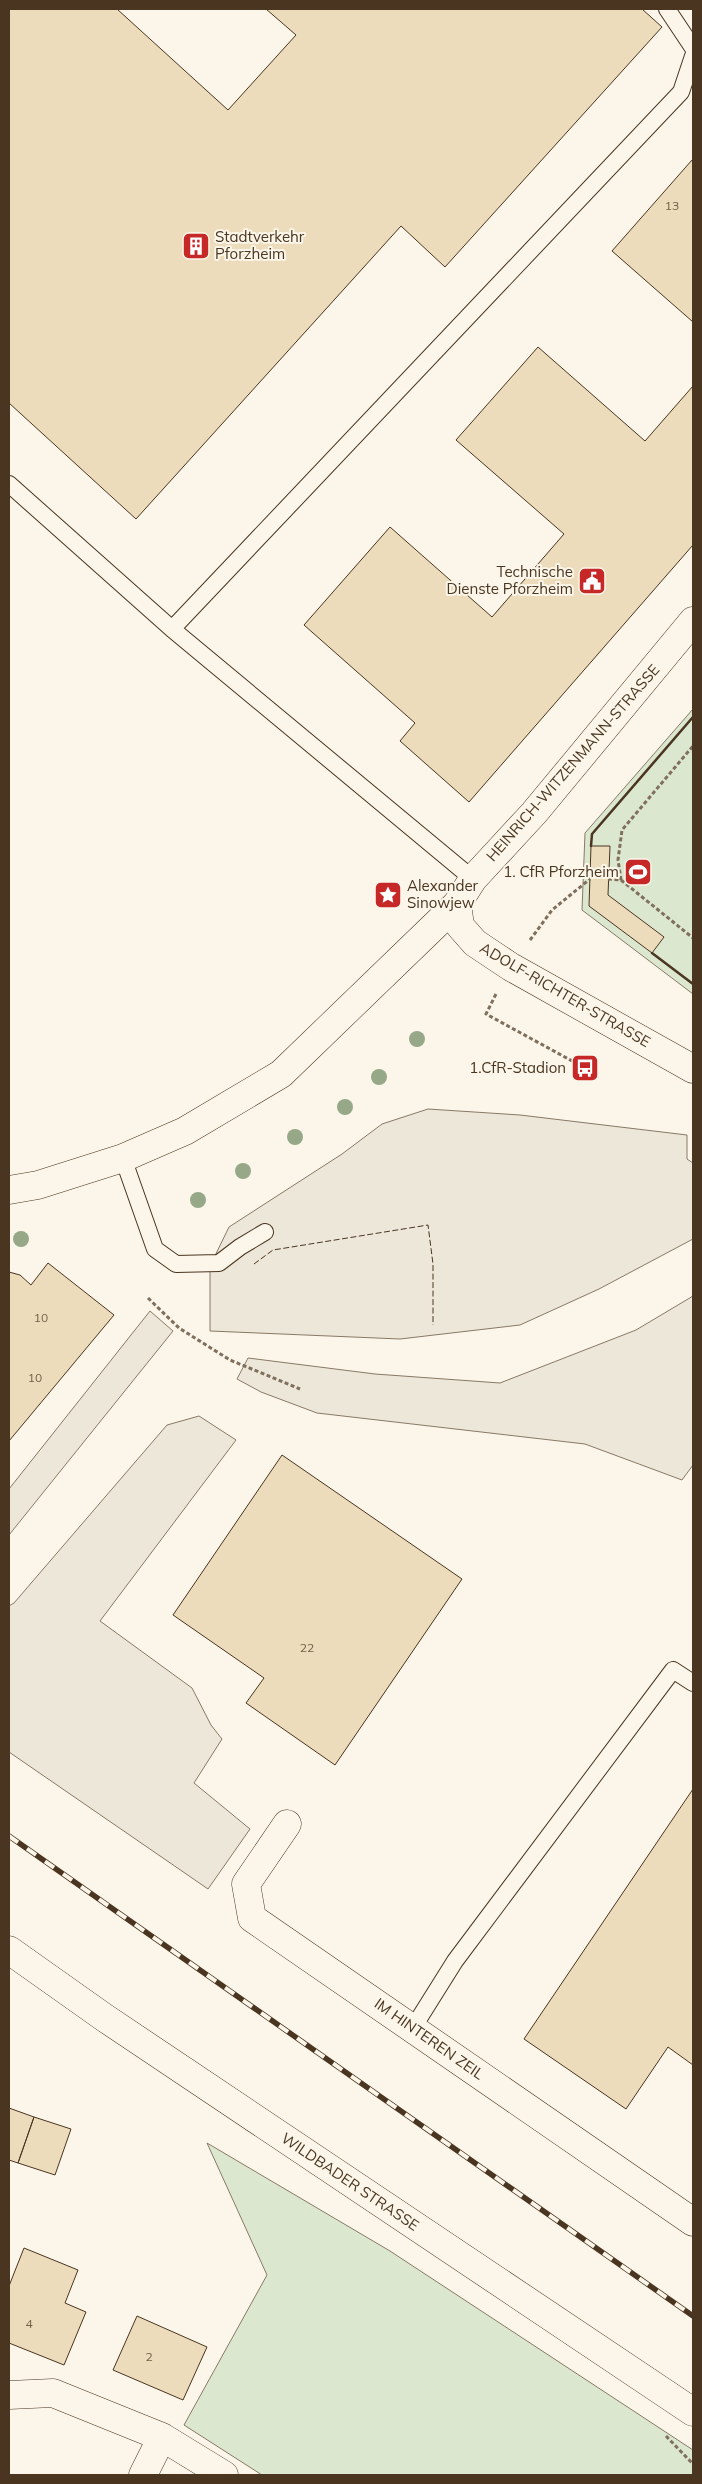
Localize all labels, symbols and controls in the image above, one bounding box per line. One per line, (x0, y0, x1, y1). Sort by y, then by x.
house number: 13 (665, 198, 679, 213)
place label: Stadtverkehr Pforzheim (215, 227, 305, 263)
building icon: Stadtverkehr Pforzheim (181, 231, 211, 261)
place label: Technische Dienste Pforzheim (447, 562, 573, 598)
public building icon: Technische Dienste Pforzheim (577, 566, 607, 596)
street label: HEINRICH-WITZENMANN-STRASSE (482, 660, 664, 865)
sports icon: 1. CfR Pforzheim (623, 857, 653, 887)
place label: 1. CfR Pforzheim (503, 862, 619, 881)
place label: Alexander Sinowjew (407, 876, 479, 912)
place icon: Alexander Sinowjew (373, 880, 403, 910)
street label: ADOLF-RICHTER-STRASSE (477, 938, 654, 1051)
bus stop icon: 1.CfR-Stadion (570, 1053, 600, 1083)
place label: 1.CfR-Stadion (469, 1058, 566, 1077)
house number: 10 (34, 1310, 48, 1325)
house number: 10 (28, 1370, 42, 1385)
house number: 22 (300, 1640, 314, 1655)
street label: IM HINTEREN ZEIL (371, 1994, 488, 2083)
street label: WILDBADER STRASSE (278, 2128, 423, 2235)
house number: 4 (25, 2316, 33, 2331)
house number: 2 (145, 2349, 153, 2364)

